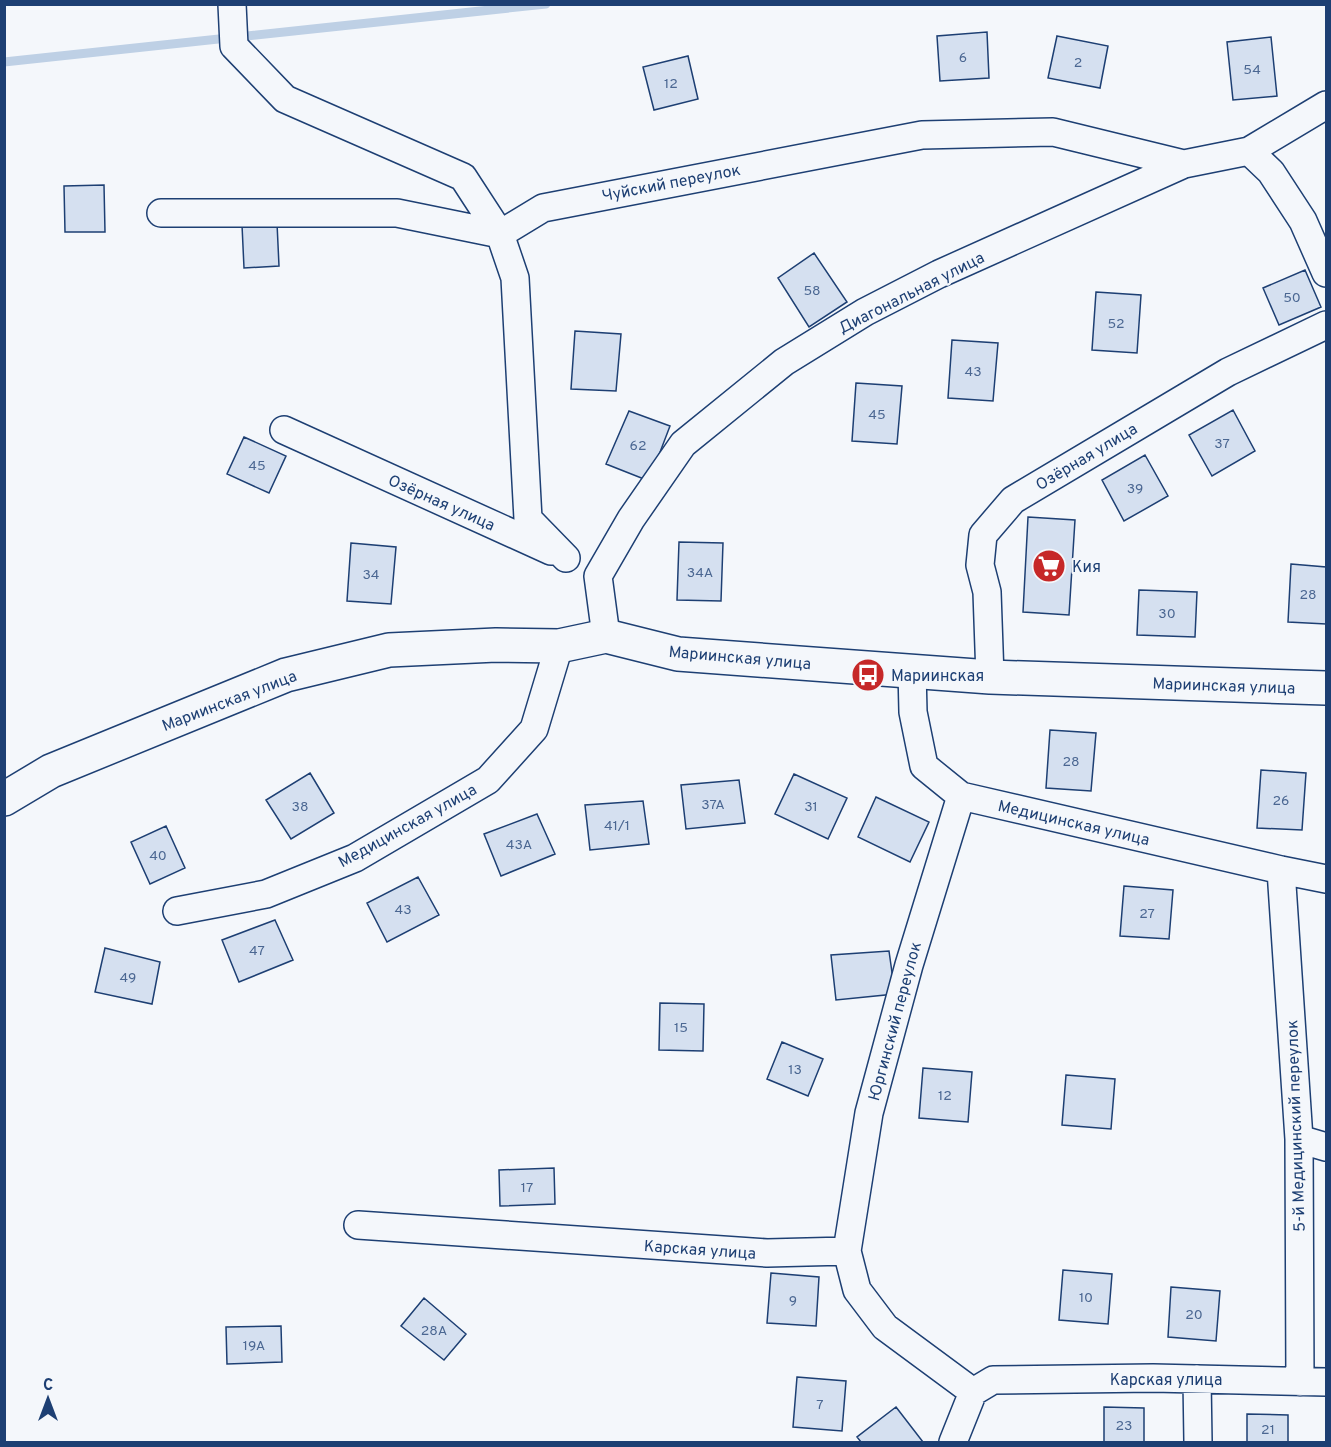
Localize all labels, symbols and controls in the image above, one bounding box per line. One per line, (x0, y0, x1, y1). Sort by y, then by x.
house number: 6 (959, 50, 967, 67)
house number: 2 (1074, 55, 1082, 72)
house number: 54 (1243, 62, 1261, 79)
house number: 12 (664, 76, 678, 93)
street label: Чуйский переулок (600, 161, 742, 207)
street label: Диагональная улица (836, 248, 988, 339)
house number: 58 (803, 283, 821, 300)
house number: 50 (1283, 290, 1301, 307)
house number: 52 (1107, 316, 1125, 333)
house number: 43 (964, 364, 982, 381)
house number: 45 (868, 407, 886, 424)
street label: Озёрная улица (1033, 420, 1141, 496)
house number: 37 (1214, 436, 1230, 453)
house number: 62 (630, 438, 646, 455)
house number: 45 (248, 458, 266, 475)
street label: Озёрная улица (385, 471, 498, 536)
house number: 39 (1127, 481, 1143, 498)
supermarket icon: Кия (1031, 548, 1067, 584)
place label: Кия (1072, 558, 1101, 578)
house number: 34А (687, 565, 713, 582)
house number: 34 (362, 567, 380, 584)
house number: 28 (1299, 587, 1317, 604)
house number: 30 (1158, 606, 1176, 623)
street label: Мариинская улица (668, 643, 812, 675)
bus stop icon: Мариинская (850, 657, 886, 693)
street label: Мариинская улица (159, 667, 300, 737)
place label: Мариинская (891, 667, 984, 687)
street label: Мариинская улица (1152, 675, 1296, 699)
house number: 28 (1062, 754, 1080, 771)
street label: Медицинская улица (335, 780, 481, 873)
house number: 26 (1273, 793, 1289, 810)
house number: 37А (701, 797, 725, 814)
street label: Медицинская улица (996, 797, 1151, 851)
house number: 38 (292, 799, 308, 816)
house number: 31 (804, 799, 818, 816)
house number: 41/1 (604, 818, 630, 835)
house number: 43А (506, 837, 532, 854)
house number: 40 (149, 848, 167, 865)
house number: 43 (394, 902, 412, 919)
house number: 27 (1139, 906, 1155, 923)
street label: Юргинский переулок (865, 940, 927, 1103)
house number: 47 (249, 943, 265, 960)
house number: 49 (120, 970, 136, 987)
house number: 15 (674, 1020, 688, 1037)
street label: 5-й Медицинский переулок (1283, 1020, 1311, 1232)
house number: 13 (788, 1062, 802, 1079)
house number: 12 (938, 1088, 952, 1105)
house number: 17 (521, 1180, 533, 1197)
street label: Карская улица (643, 1237, 757, 1265)
house number: 10 (1079, 1290, 1093, 1307)
house number: 9 (789, 1293, 797, 1310)
house number: 20 (1185, 1307, 1203, 1324)
house number: 28А (421, 1323, 447, 1340)
house number: 19А (243, 1338, 265, 1355)
north arrow (18, 1369, 78, 1429)
street label: Карская улица (1110, 1371, 1222, 1391)
text: С (43, 1376, 53, 1396)
house number: 7 (816, 1397, 824, 1414)
house number: 23 (1116, 1418, 1133, 1435)
house number: 21 (1261, 1422, 1275, 1439)

